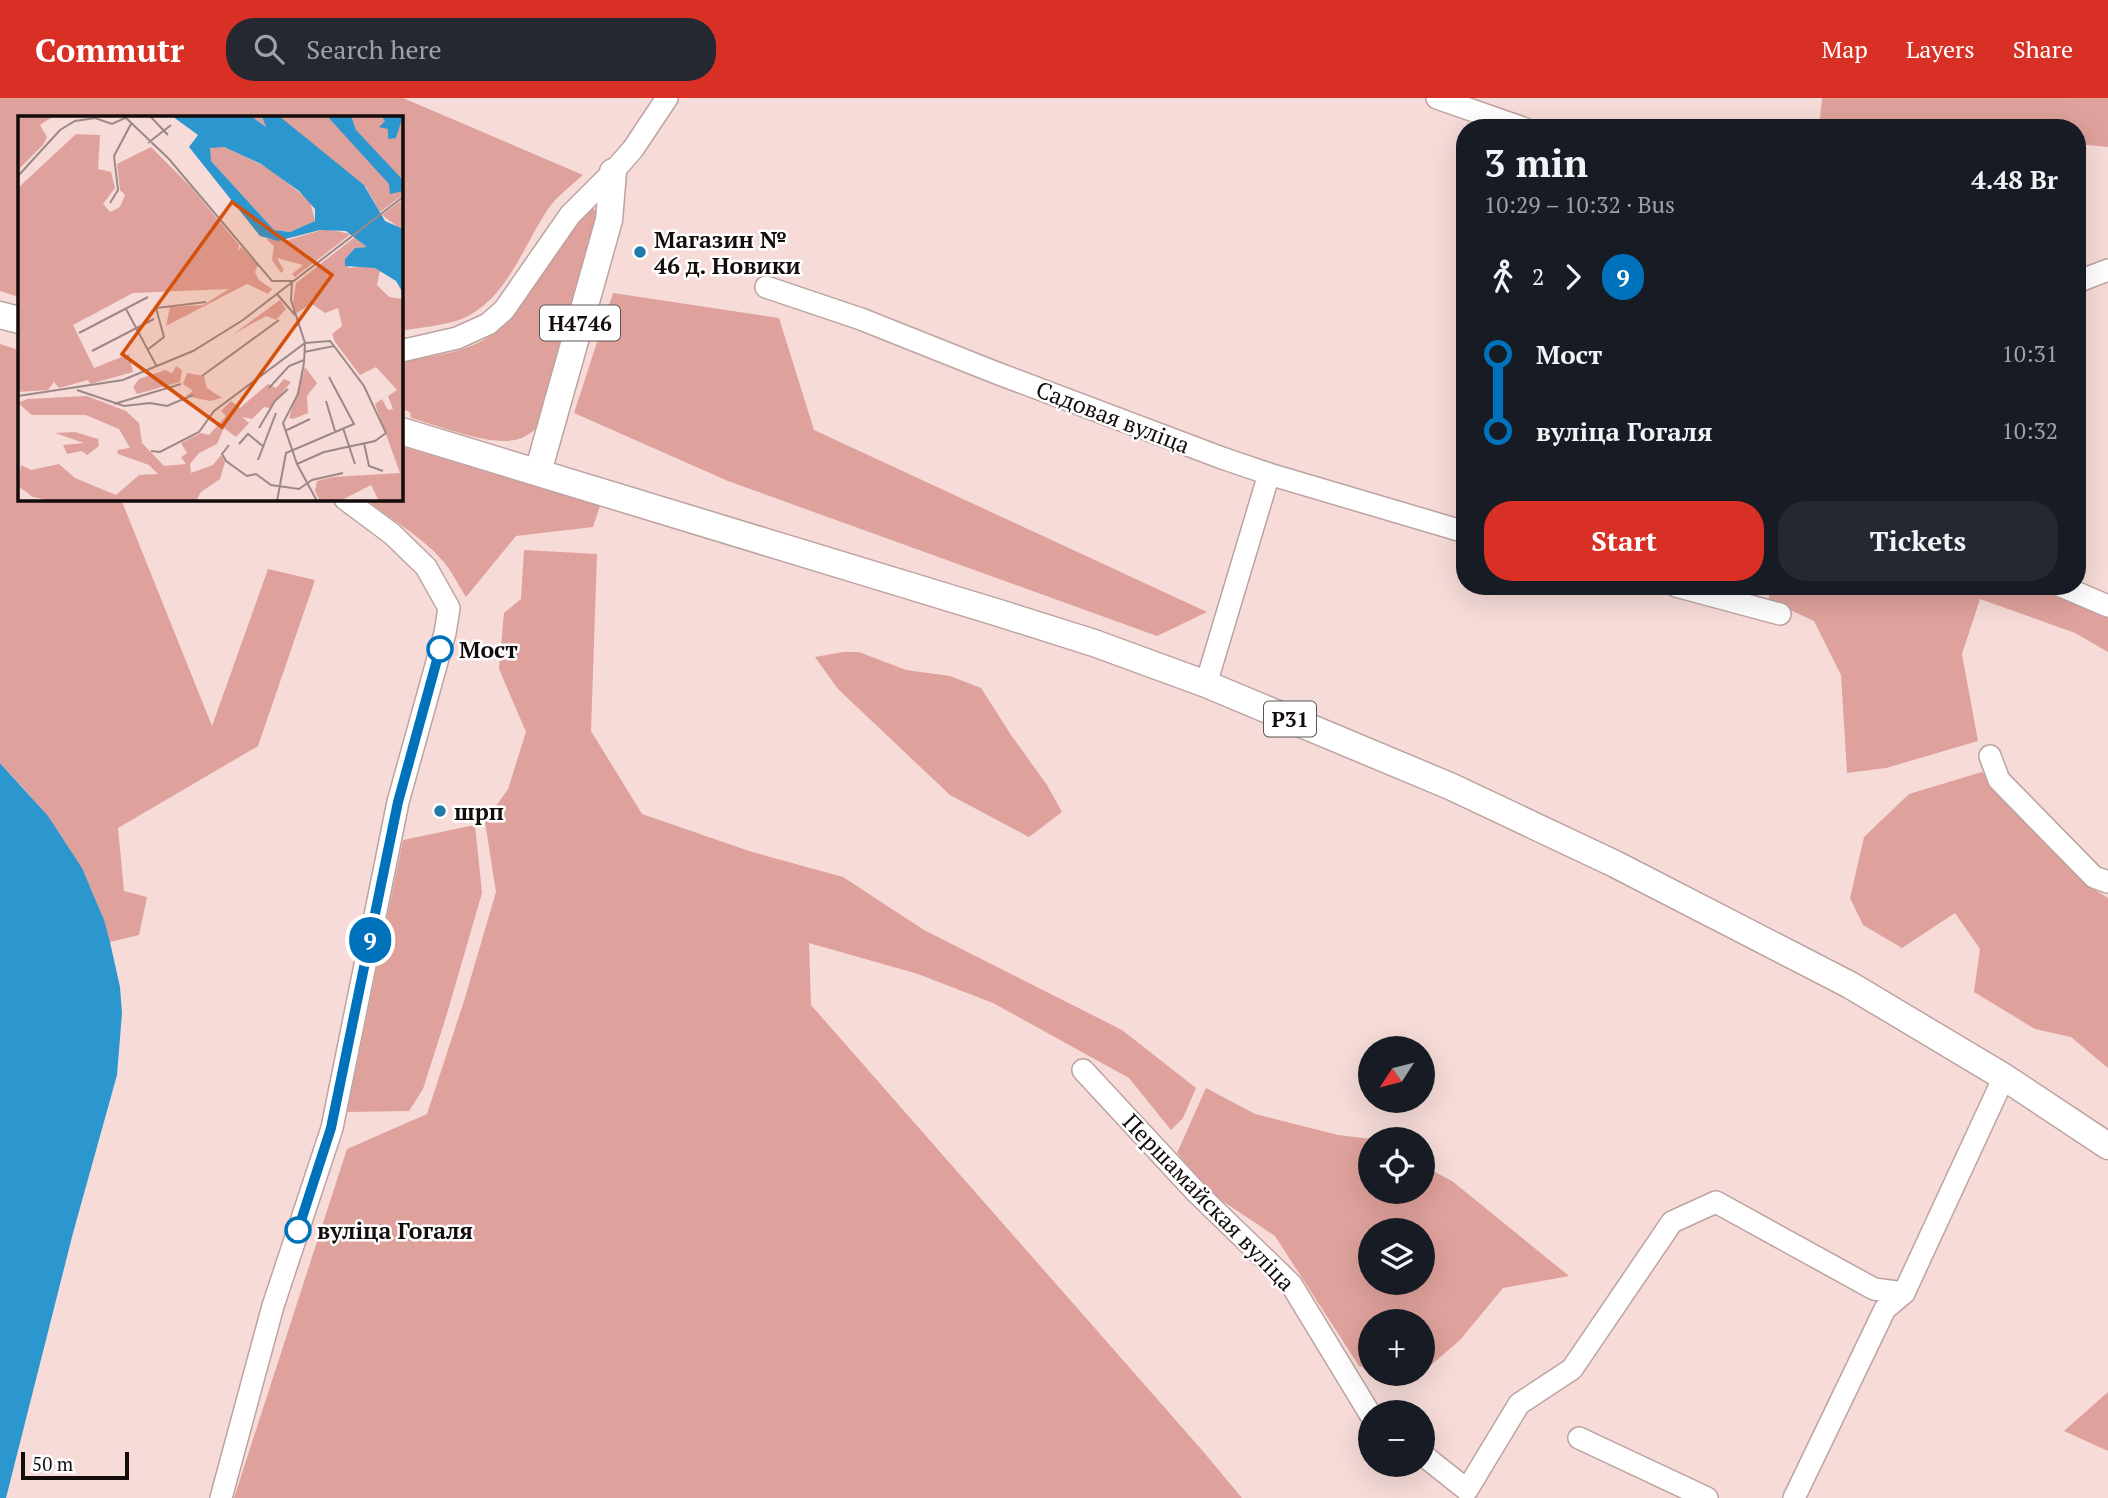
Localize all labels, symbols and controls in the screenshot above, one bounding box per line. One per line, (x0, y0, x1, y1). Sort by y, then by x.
search box (226, 18, 716, 81)
text: Commutr (35, 28, 184, 71)
icon: search (250, 30, 288, 68)
text: Search here (306, 32, 442, 66)
text: Map (1821, 33, 1868, 65)
text: Layers (1906, 33, 1975, 65)
text: Share (2013, 33, 2073, 65)
inset map (18, 116, 402, 500)
text: 3 min (1484, 138, 1588, 188)
text: 4.48 Br (1971, 162, 2058, 196)
text: 10:29 – 10:32 · Bus (1484, 189, 1675, 220)
place label: Магазин № 46 д. Новики (654, 224, 801, 281)
marker: Магазин № 46 д. Новики (632, 244, 648, 260)
icon: walk (1484, 258, 1522, 296)
icon: forward (1554, 258, 1592, 296)
text: 2 (1532, 261, 1544, 292)
text: 9 (1616, 261, 1630, 293)
road number: Н4746 (540, 306, 620, 341)
text: Мост (1536, 337, 1602, 371)
text: 10:31 (2001, 338, 2058, 369)
street label: Садовая вуліца (1032, 373, 1195, 461)
text: вуліца Гогаля (1536, 414, 1712, 448)
text: 10:32 (2001, 415, 2058, 446)
button: Start (1484, 501, 1764, 581)
button: Tickets (1778, 501, 2058, 581)
place label: Мост (459, 634, 518, 665)
marker: Мост (427, 636, 453, 662)
road number: Р31 (1264, 702, 1316, 736)
place label: шрп (454, 796, 504, 827)
marker: шрп (432, 803, 448, 819)
line badge: 9 (347, 917, 393, 963)
text: 9 (363, 924, 377, 956)
north arrow (1358, 1036, 1435, 1113)
map controls (1358, 1036, 1435, 1477)
street label: Першамайская вуліца (1116, 1107, 1302, 1298)
button: locate (1358, 1127, 1435, 1204)
place label: вуліца Гогаля (317, 1215, 473, 1246)
marker: вуліца Гогаля (285, 1217, 311, 1243)
button: layers (1358, 1218, 1435, 1295)
button: + (1358, 1309, 1435, 1386)
button: − (1358, 1400, 1435, 1477)
scale bar (21, 1449, 130, 1481)
text: 50 m (32, 1451, 73, 1476)

